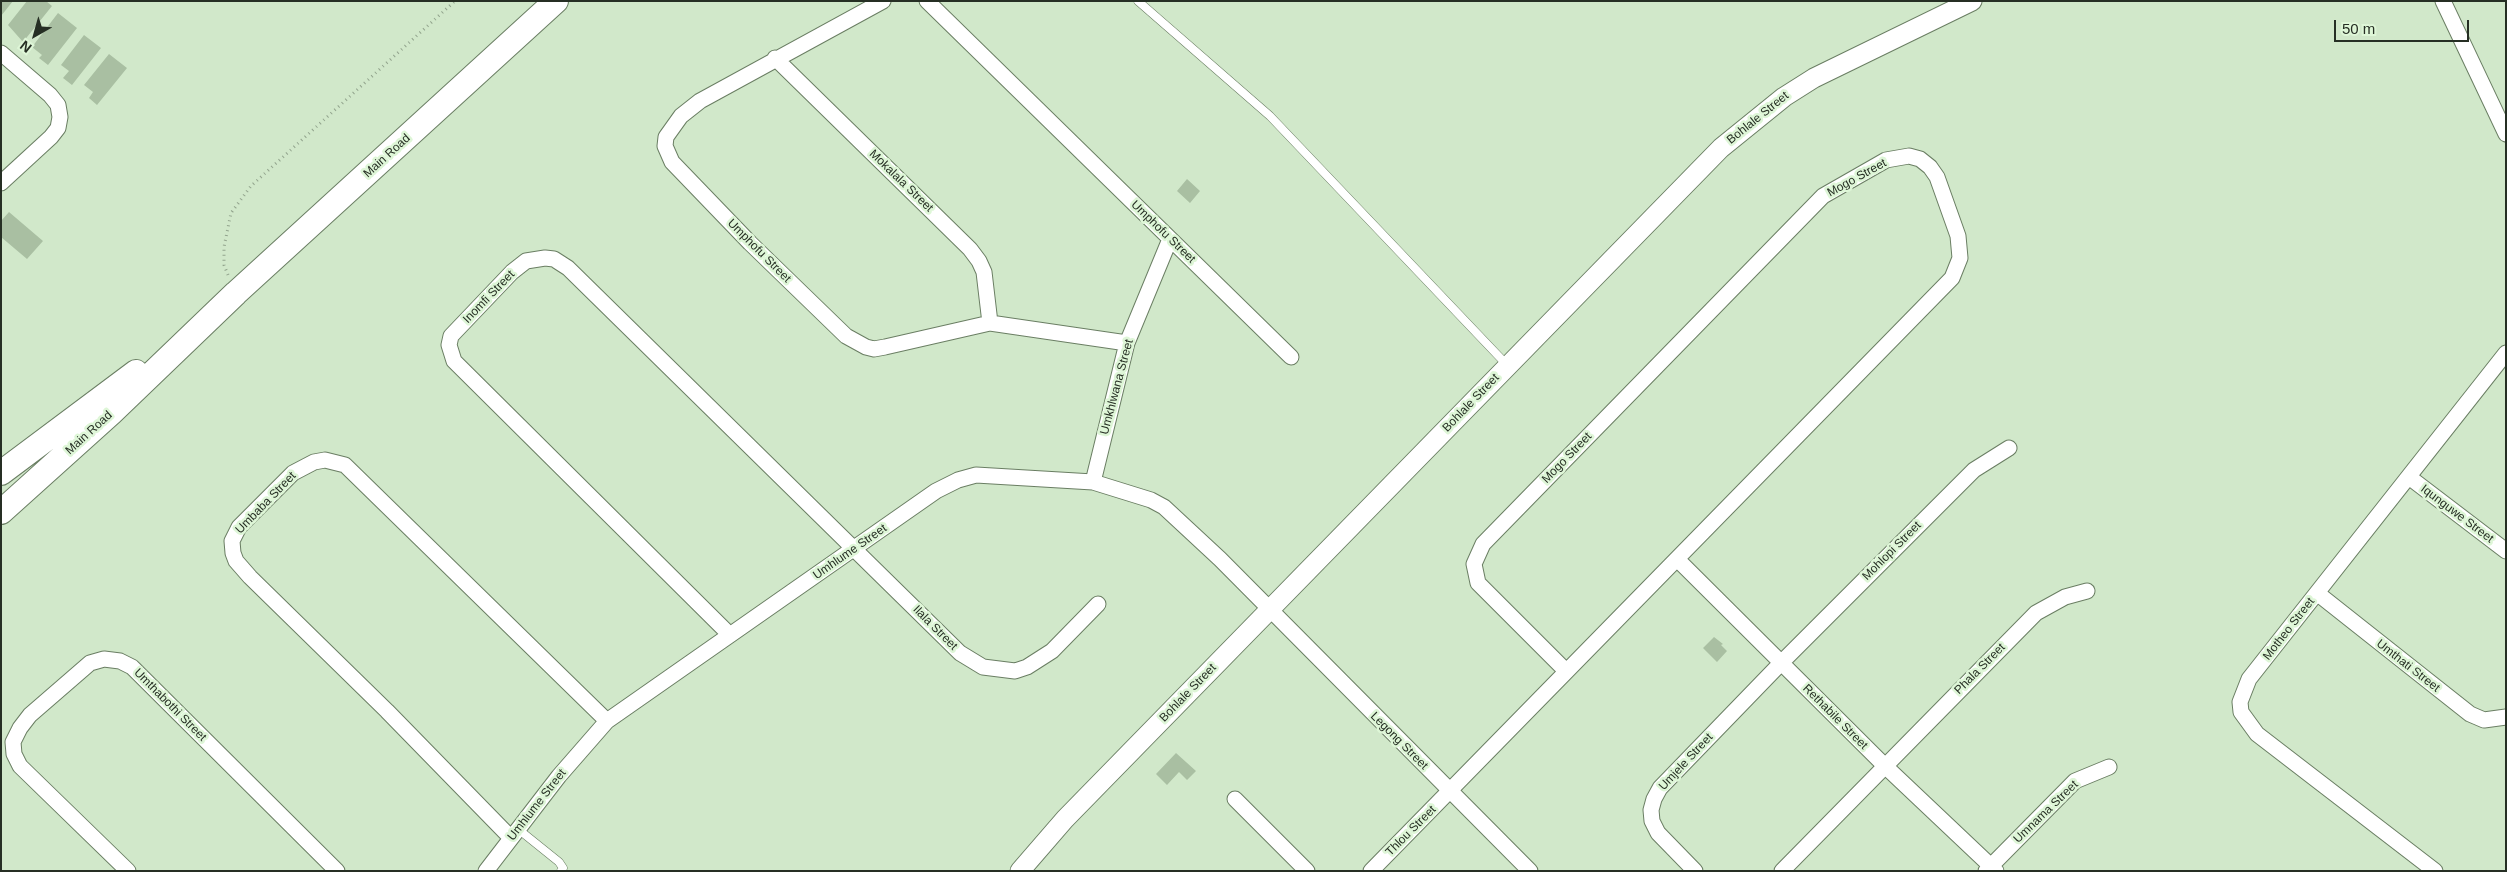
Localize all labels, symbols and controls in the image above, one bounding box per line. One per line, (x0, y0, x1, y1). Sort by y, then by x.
north arrow (10, 10, 60, 60)
scale bar (2337, 10, 2472, 42)
text: 50 m (2342, 20, 2375, 37)
text: N (17, 37, 35, 56)
street label: Bohlale Street (1724, 89, 1792, 147)
street label: Main Road (361, 131, 413, 181)
street label: Mokalala Street (866, 147, 936, 215)
street label: Mogo Street (1825, 156, 1889, 200)
street label: Umphofu Street (1128, 198, 1198, 266)
street label: Umphofu Street (724, 216, 794, 286)
street label: Inomfi Street (460, 268, 518, 326)
street label: Umkhlwana Street (1097, 338, 1137, 436)
street label: Bohlale Street (1440, 371, 1502, 435)
street label: Main Road (63, 408, 115, 458)
street label: Mogo Street (1539, 429, 1595, 487)
street label: Umbaba Street (233, 469, 299, 537)
street label: Iqunguwe Street (2418, 482, 2496, 546)
street label: Mohlopi Street (1860, 519, 1924, 583)
street label: Umhlume Street (810, 521, 890, 583)
street label: Motheo Street (2260, 595, 2318, 663)
street label: Ilala Street (910, 603, 960, 653)
street label: Umthati Street (2373, 637, 2443, 695)
street label: Phala Street (1952, 641, 2008, 697)
street label: Bohlale Street (1157, 661, 1219, 725)
street label: Umthabothi Street (131, 666, 209, 744)
street label: Rethabile Street (1799, 681, 1871, 753)
street label: Legong Street (1367, 709, 1431, 773)
street label: Umjele Street (1656, 731, 1716, 793)
street label: Umhlume Street (505, 766, 569, 844)
street label: Umnama Street (2011, 778, 2081, 846)
street label: Thlou Street (1383, 803, 1439, 859)

